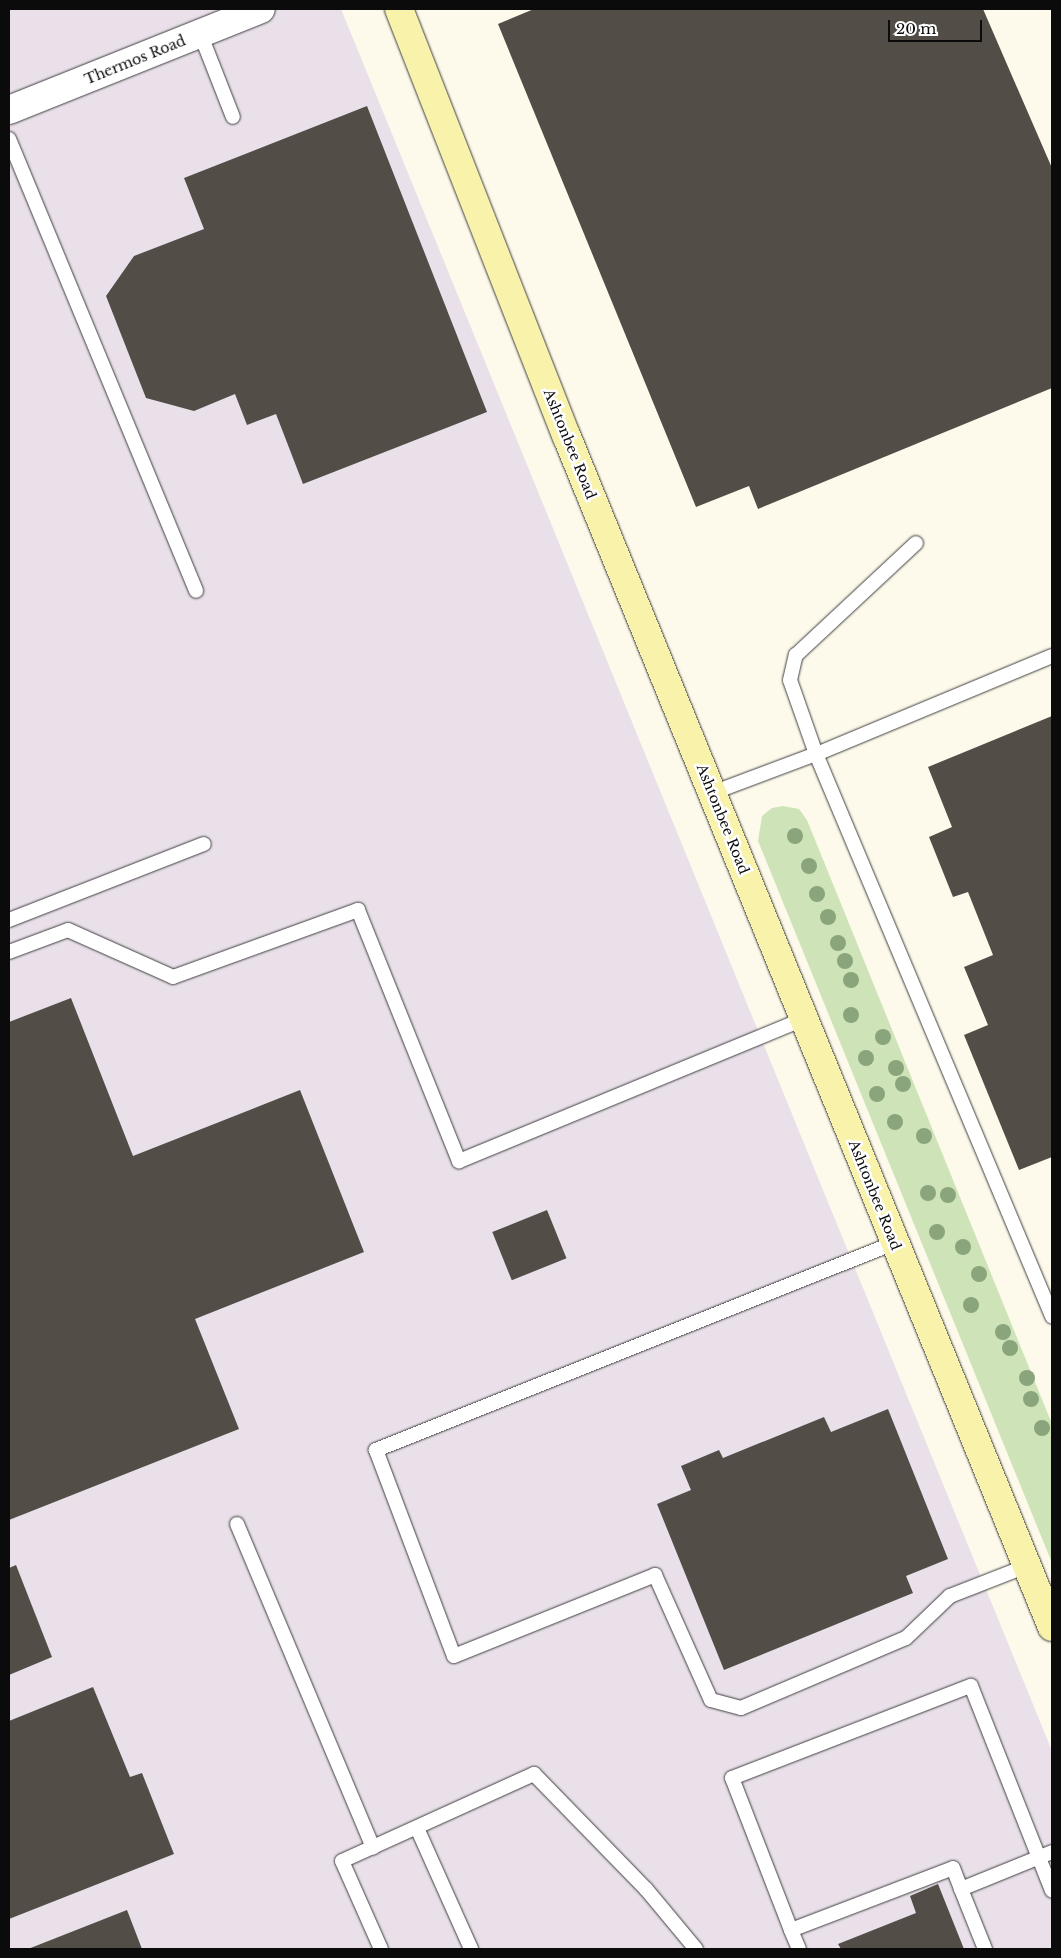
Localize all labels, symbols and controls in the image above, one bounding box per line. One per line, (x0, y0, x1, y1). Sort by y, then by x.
scale bar (891, 10, 985, 42)
text: 20 m (896, 19, 936, 38)
street label: Thermos Road (82, 32, 188, 88)
street label: Ashtonbee Road (540, 386, 600, 502)
street label: Ashtonbee Road (693, 761, 753, 877)
street label: Ashtonbee Road (845, 1137, 905, 1253)

